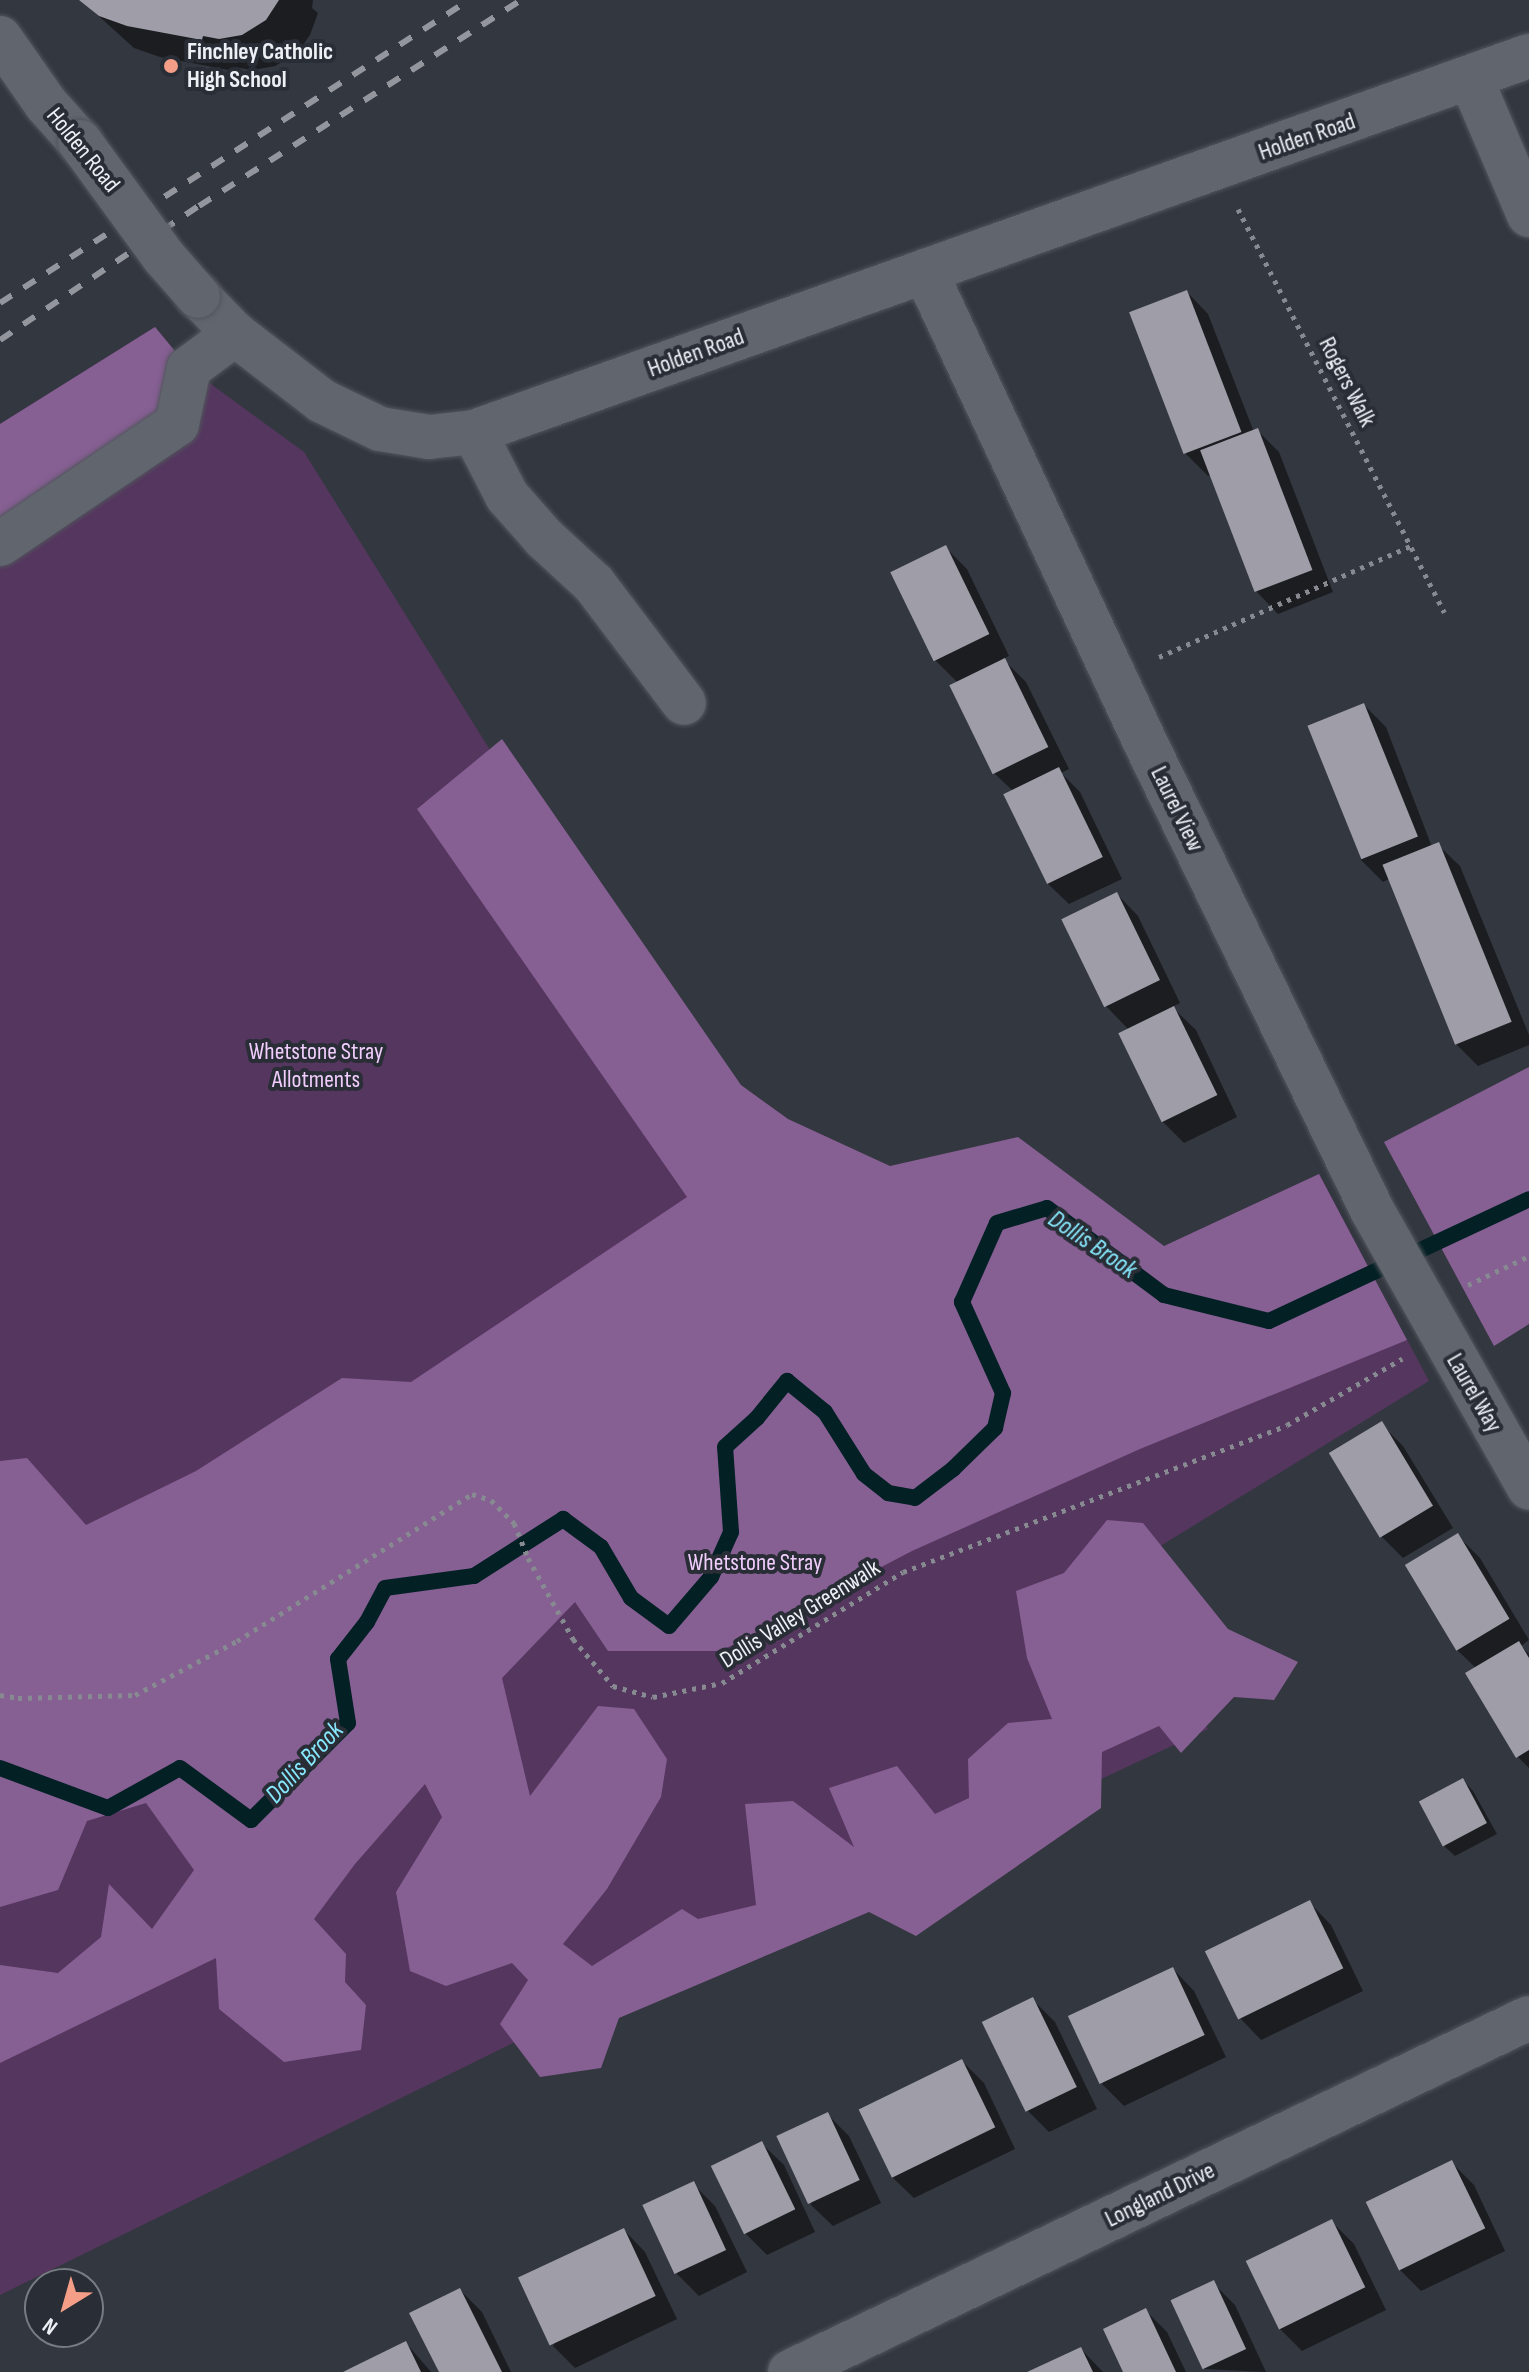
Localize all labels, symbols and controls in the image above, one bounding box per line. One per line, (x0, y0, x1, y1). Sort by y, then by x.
place label: Finchley Catholic High School (187, 38, 333, 94)
marker: Finchley Catholic High School (162, 57, 180, 75)
street label: Holden Road (40, 102, 126, 198)
street label: Holden Road (1255, 107, 1359, 167)
street label: Holden Road (644, 322, 748, 384)
street label: Rogers Walk (1312, 332, 1382, 432)
street label: Laurel View (1144, 762, 1210, 856)
park label: Whetstone Stray Allotments (249, 1038, 383, 1094)
water label: Dollis Brook (1042, 1204, 1142, 1286)
street label: Laurel Way (1440, 1349, 1508, 1437)
park label: Whetstone Stray (688, 1549, 822, 1577)
street label: Dollis Valley Greenwalk (715, 1553, 885, 1675)
water label: Dollis Brook (259, 1716, 351, 1810)
street label: Longland Drive (1101, 2156, 1219, 2234)
north arrow (24, 2268, 104, 2348)
text: N (38, 2312, 63, 2340)

